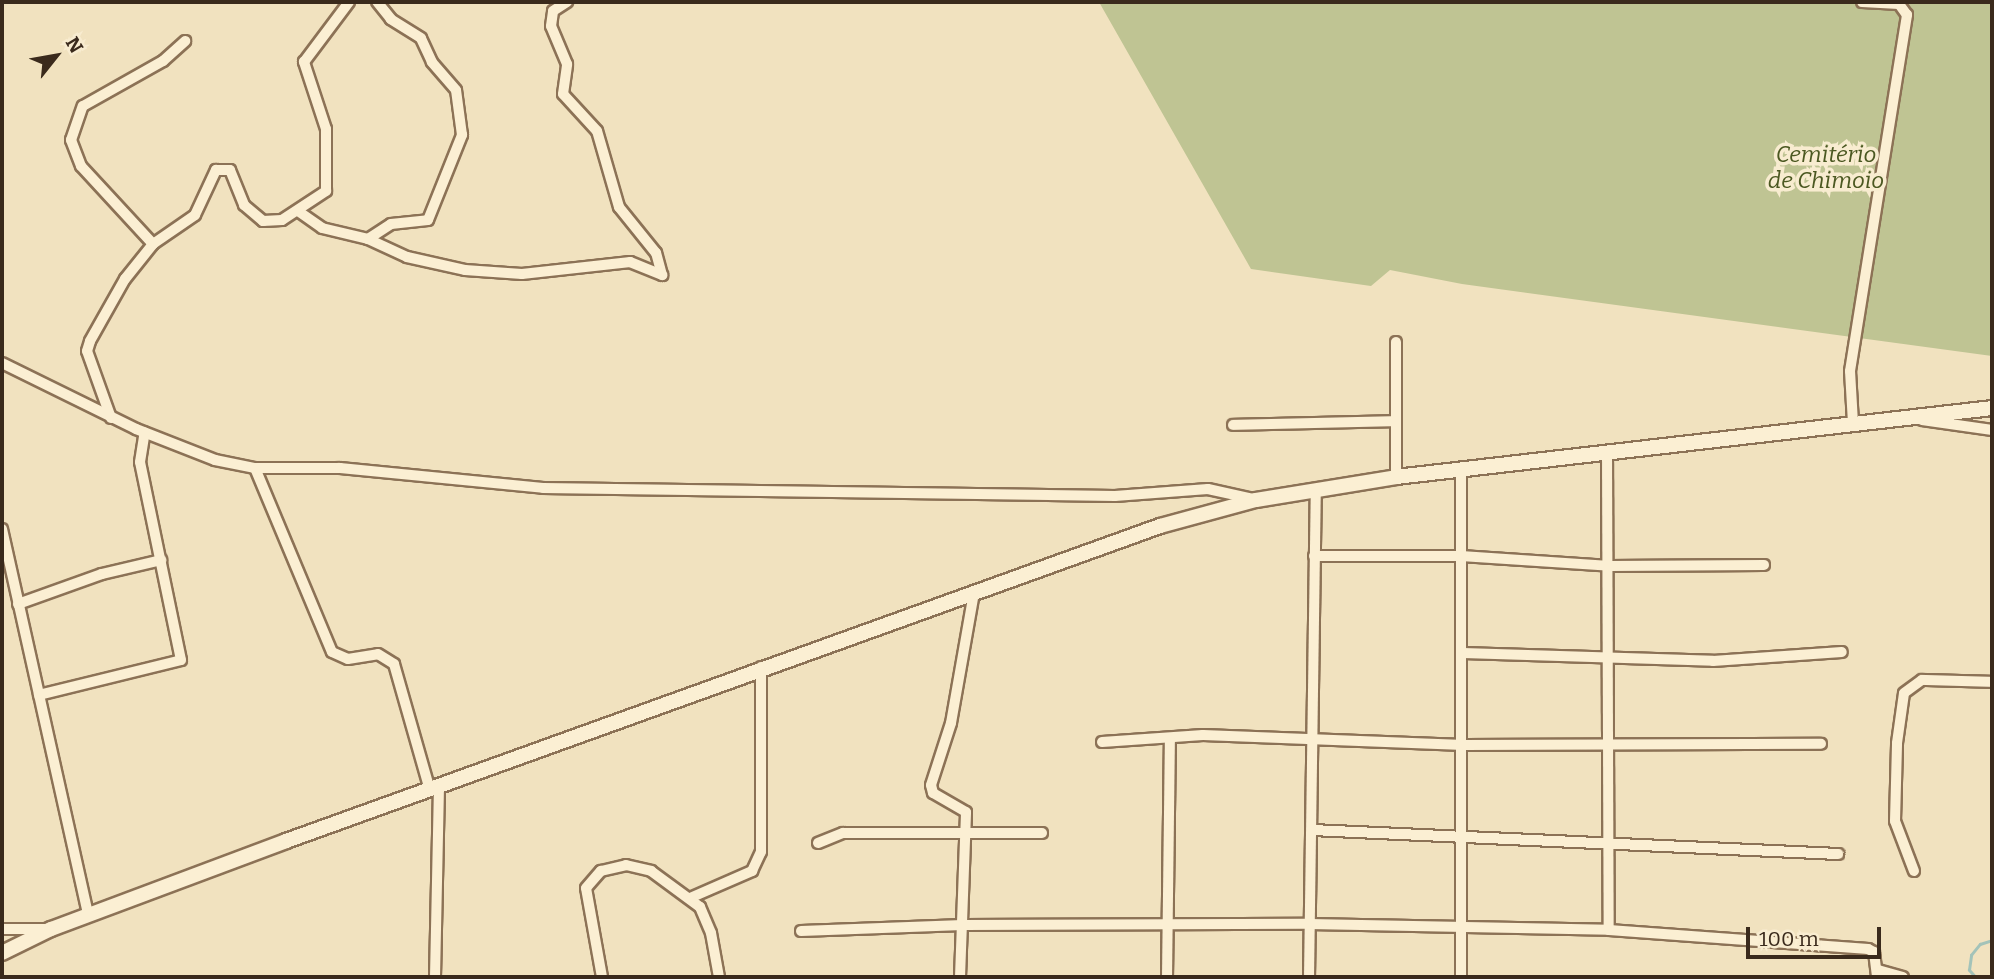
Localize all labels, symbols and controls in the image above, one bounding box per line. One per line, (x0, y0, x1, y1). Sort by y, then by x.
north arrow (21, 21, 91, 91)
text: N (61, 33, 88, 57)
park label: Cemitério de Chimoio (1768, 140, 1884, 194)
scale bar (1749, 912, 1884, 956)
text: 100 m (1759, 926, 1819, 952)

